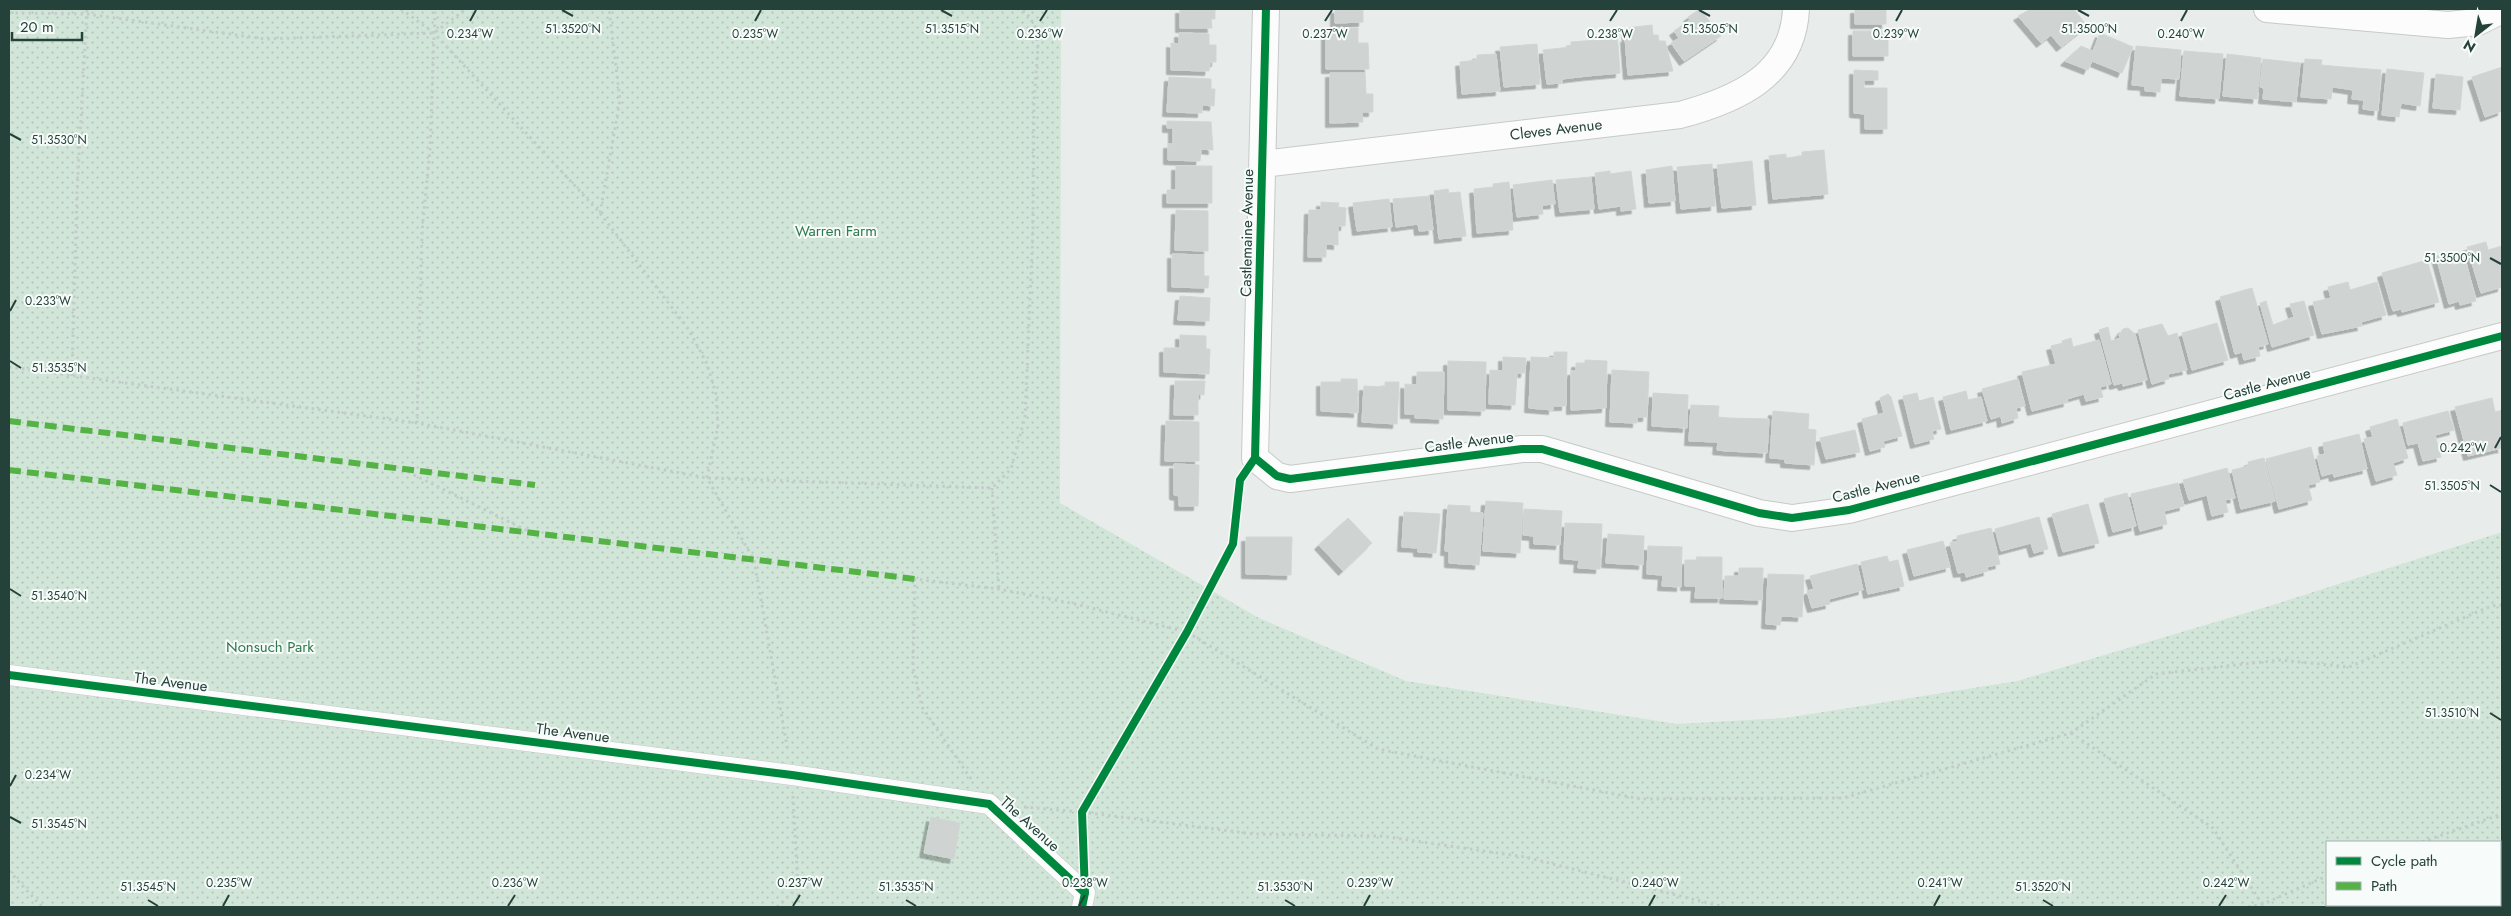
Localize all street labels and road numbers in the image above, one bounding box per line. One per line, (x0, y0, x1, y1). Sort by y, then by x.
street label: Cleves Avenue (1509, 113, 1604, 146)
street label: Castlemaine Avenue (1235, 169, 1259, 297)
street label: Castle Avenue (2221, 362, 2313, 406)
street label: Castle Avenue (1423, 426, 1515, 458)
street label: Castle Avenue (1830, 465, 1922, 509)
street label: The Avenue (133, 667, 209, 697)
street label: The Avenue (535, 718, 611, 748)
street label: The Avenue (995, 791, 1065, 857)

